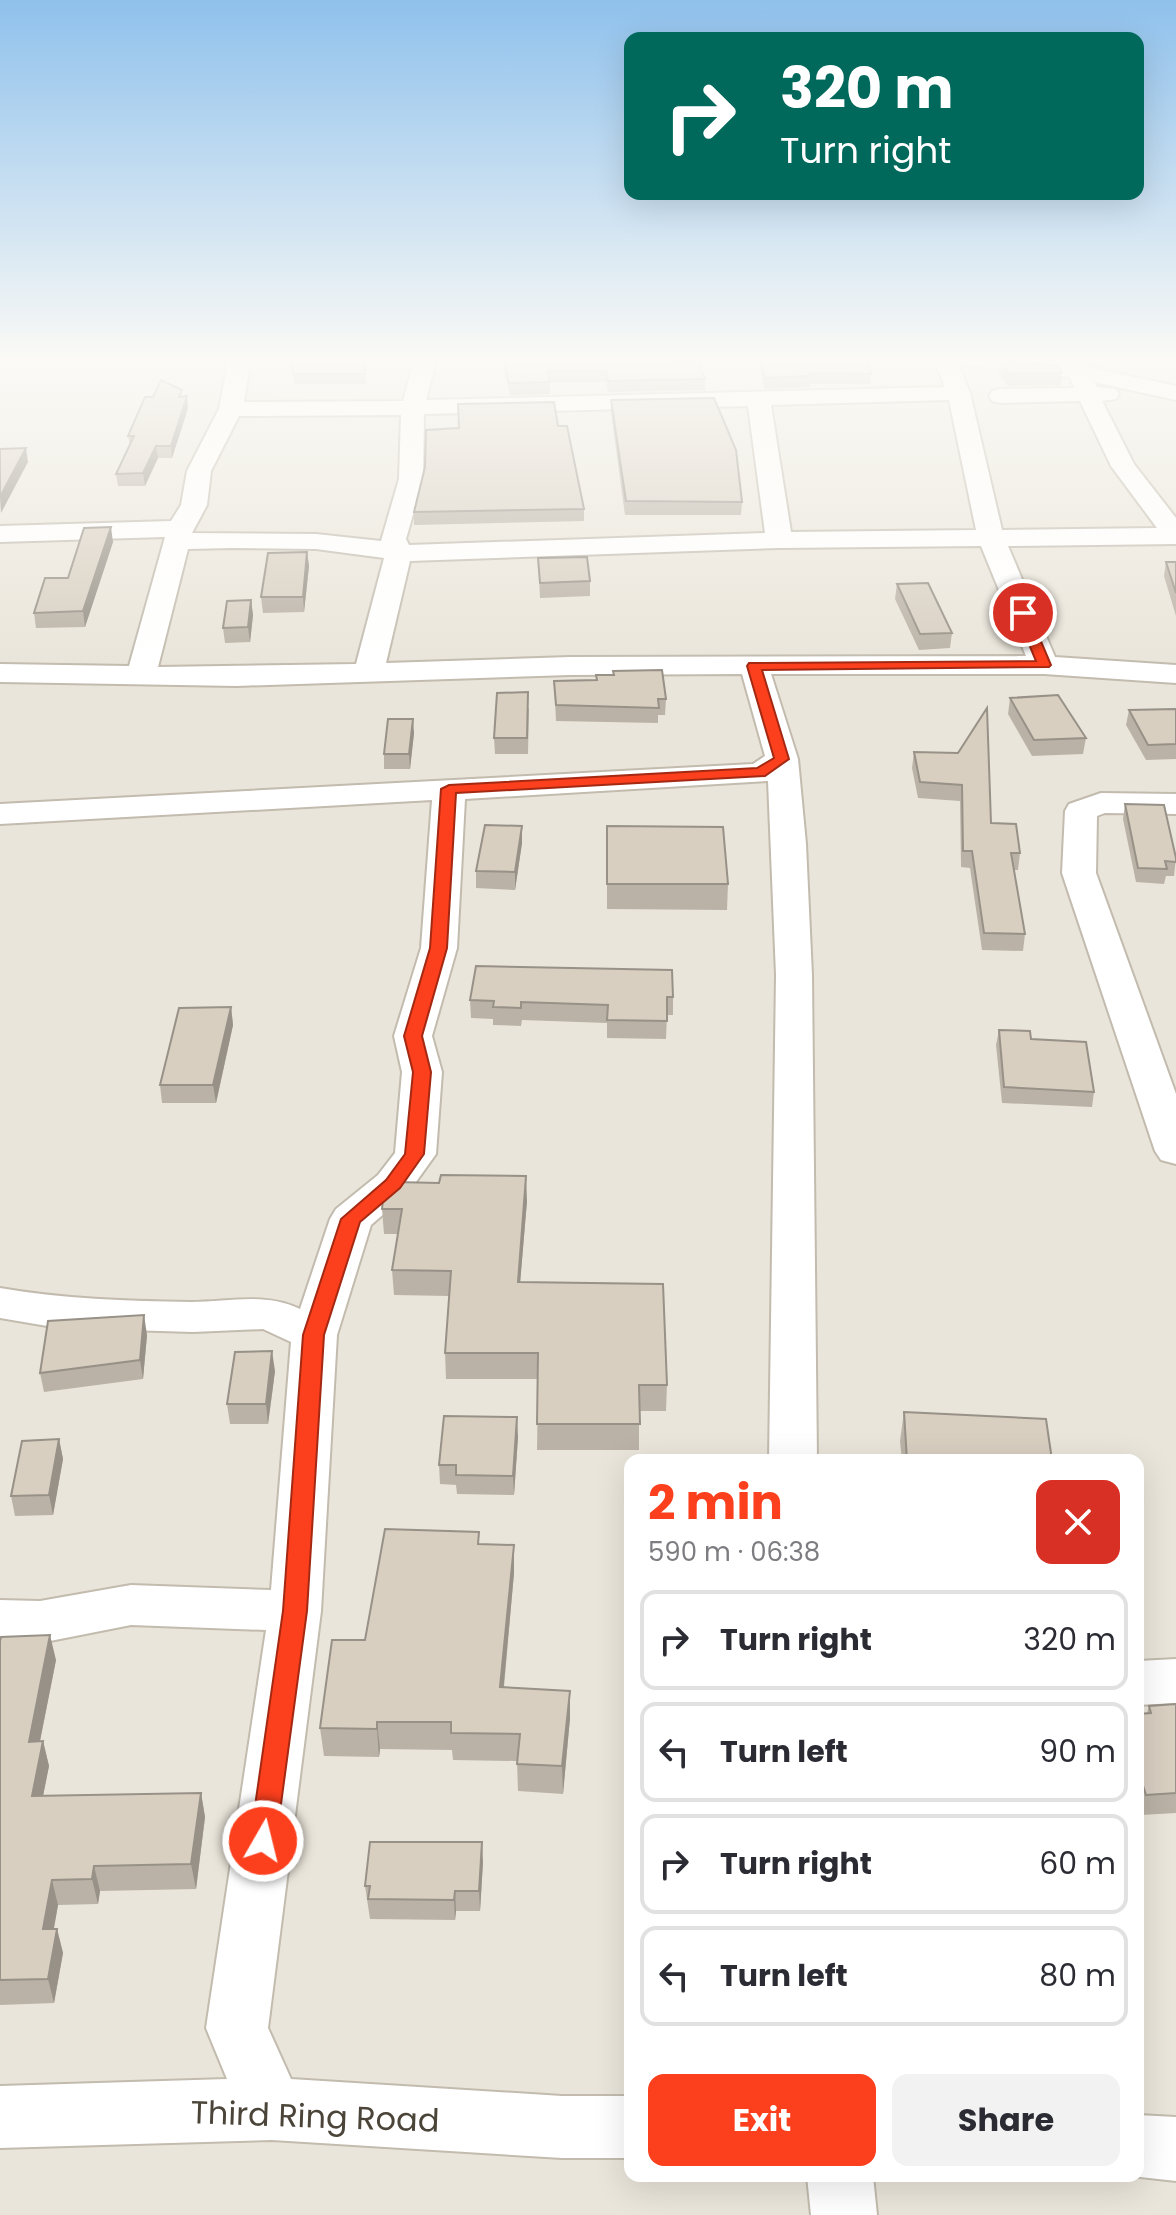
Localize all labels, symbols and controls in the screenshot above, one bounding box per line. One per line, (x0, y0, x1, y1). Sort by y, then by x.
text: 320 m (780, 49, 954, 128)
icon: right (648, 64, 752, 168)
text: Turn right (780, 125, 951, 176)
pin (989, 579, 1057, 647)
icon: arrive (1001, 591, 1045, 635)
text: 2 min (648, 1469, 783, 1536)
button: close (1036, 1480, 1120, 1564)
text: 590 m · 06:38 (648, 1534, 820, 1570)
icon: right (652, 1618, 696, 1662)
text: Turn right (720, 1618, 872, 1661)
text: 320 m (1023, 1618, 1116, 1661)
icon: left (652, 1730, 696, 1774)
text: Turn left (720, 1730, 848, 1773)
text: 90 m (1039, 1730, 1116, 1773)
position arrow (221, 1799, 305, 1883)
icon: right (652, 1842, 696, 1886)
text: Turn right (720, 1842, 872, 1885)
text: 60 m (1039, 1842, 1116, 1885)
icon: left (652, 1954, 696, 1998)
text: Turn left (720, 1954, 848, 1997)
text: 80 m (1039, 1954, 1116, 1997)
button: Exit (648, 2074, 876, 2166)
button: Share (892, 2074, 1120, 2166)
street label: Third Ring Road (190, 2089, 440, 2143)

